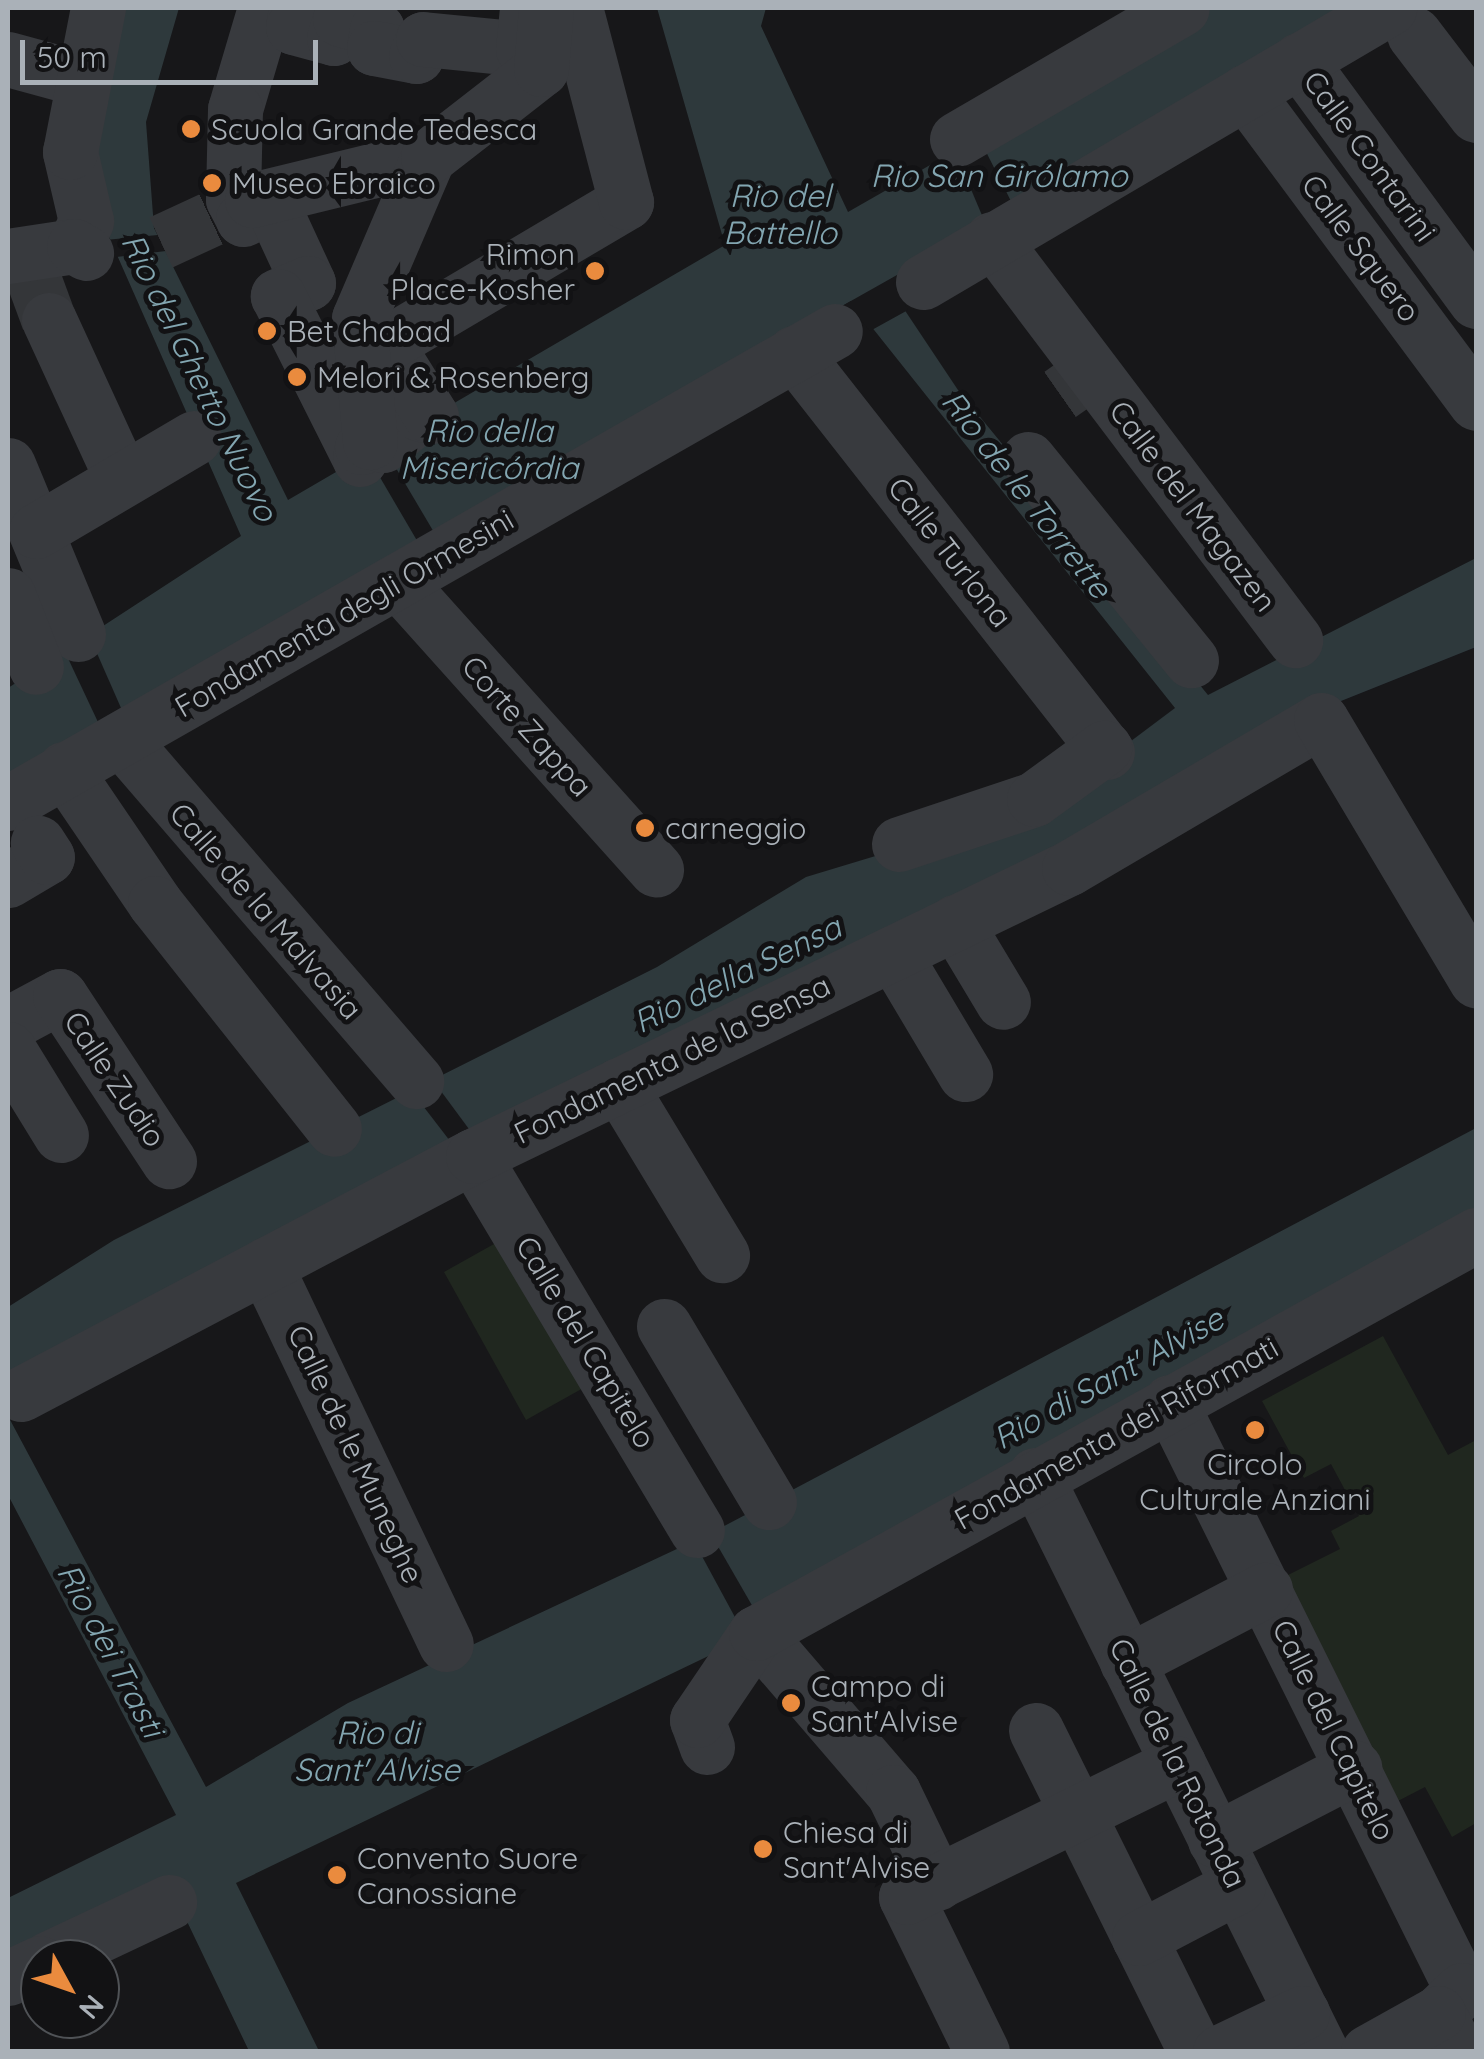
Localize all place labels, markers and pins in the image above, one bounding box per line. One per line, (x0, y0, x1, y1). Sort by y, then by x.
place label: Scuola Grande Tedesca (211, 111, 537, 147)
marker: Scuola Grande Tedesca (180, 118, 202, 140)
place label: Museo Ebraico (232, 165, 436, 201)
marker: Museo Ebraico (201, 172, 223, 194)
place label: Rimon Place-Kosher (391, 236, 575, 306)
marker: Rimon Place-Kosher (584, 260, 606, 282)
place label: Bet Chabad (287, 313, 451, 349)
marker: Bet Chabad (256, 320, 278, 342)
place label: Melori & Rosenberg (317, 359, 590, 395)
marker: Melori & Rosenberg (286, 366, 308, 388)
place label: carneggio (665, 810, 806, 846)
marker: carneggio (634, 817, 656, 839)
marker: Circolo Culturale Anziani (1244, 1419, 1266, 1441)
place label: Circolo Culturale Anziani (1139, 1446, 1371, 1516)
place label: Campo di Sant'Alvise (811, 1668, 958, 1738)
marker: Campo di Sant'Alvise (780, 1692, 802, 1714)
place label: Chiesa di Sant'Alvise (783, 1814, 930, 1884)
marker: Chiesa di Sant'Alvise (752, 1838, 774, 1860)
place label: Convento Suore Canossiane (357, 1840, 578, 1910)
marker: Convento Suore Canossiane (326, 1864, 348, 1886)

